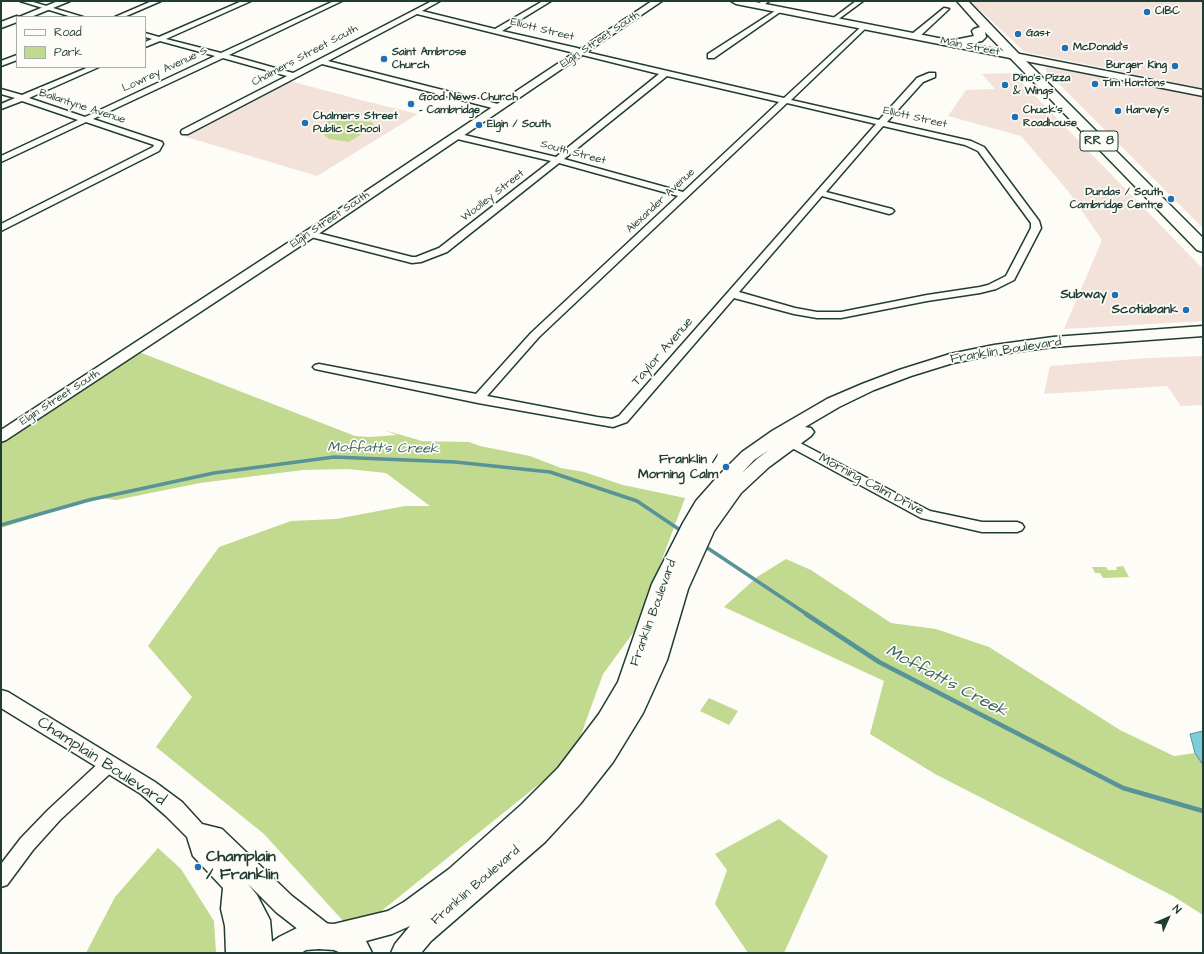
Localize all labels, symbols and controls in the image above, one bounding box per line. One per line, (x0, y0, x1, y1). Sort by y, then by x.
place label: CIBC (1155, 5, 1180, 19)
marker: CIBC (1142, 7, 1152, 17)
street label: Elgin Street South (558, 9, 642, 71)
legend (16, 16, 146, 68)
street label: Elliott Street (509, 16, 575, 44)
street label: Chalmers Street South (250, 22, 360, 90)
text: Road (54, 24, 82, 41)
place label: Gas+ (1026, 27, 1051, 41)
marker: Gas+ (1013, 29, 1023, 39)
street label: Main Street (939, 35, 1001, 59)
place label: McDonald's (1073, 41, 1128, 55)
marker: McDonald's (1060, 43, 1070, 53)
text: Park (54, 44, 82, 61)
street label: Lowrey Avenue S (120, 44, 210, 96)
place label: Saint Ambrose Church (392, 46, 466, 72)
marker: Saint Ambrose Church (379, 54, 389, 64)
place label: Burger King (1106, 59, 1167, 73)
marker: Burger King (1170, 61, 1180, 71)
place label: Dino's Pizza & Wings (1013, 72, 1070, 98)
place label: Tim Hortons (1103, 77, 1165, 91)
marker: Tim Hortons (1090, 79, 1100, 89)
marker: Dino's Pizza & Wings (1000, 80, 1010, 90)
street label: Ballantyne Avenue (37, 87, 127, 127)
place label: Good News Church - Cambridge (419, 91, 518, 117)
marker: Good News Church - Cambridge (406, 99, 416, 109)
street label: Elliott Street (882, 104, 948, 132)
place label: Chuck's Roadhouse (1023, 104, 1077, 130)
place label: Harvey's (1126, 104, 1169, 118)
marker: Harvey's (1113, 106, 1123, 116)
place label: Chalmers Street Public School (313, 110, 398, 136)
marker: Chuck's Roadhouse (1010, 112, 1020, 122)
marker: Chalmers Street Public School (300, 118, 310, 128)
place label: Elgin / South (487, 118, 551, 132)
marker: Elgin / South (474, 120, 484, 130)
road number: RR 8 (1080, 131, 1118, 151)
street label: South Street (539, 138, 607, 168)
street label: Alexander Avenue (624, 166, 698, 236)
street label: Woolley Street (459, 167, 527, 225)
place label: Dundas / South Cambridge Centre (1070, 186, 1163, 212)
street label: Elgin Street South (288, 189, 372, 251)
marker: Dundas / South Cambridge Centre (1166, 194, 1176, 204)
place label: Subway (1060, 287, 1107, 303)
marker: Subway (1110, 290, 1120, 300)
place label: Scotiabank (1112, 302, 1178, 318)
marker: Scotiabank (1181, 305, 1191, 315)
street label: Taylor Avenue (629, 314, 697, 390)
street label: Franklin Boulevard (949, 335, 1063, 367)
street label: Elgin Street South (18, 367, 102, 429)
water label: Moffatt's Creek (327, 440, 439, 458)
street label: Morning Calm Drive (816, 451, 926, 519)
place label: Franklin / Morning Calm (638, 452, 718, 483)
marker: Franklin / Morning Calm (721, 462, 731, 472)
street label: Franklin Boulevard (627, 558, 681, 668)
water label: Moffatt's Creek (882, 641, 1010, 723)
street label: Champlain Boulevard (33, 713, 169, 811)
street label: Franklin Boulevard (428, 843, 524, 929)
place label: Champlain / Franklin (206, 848, 278, 886)
marker: Champlain / Franklin (193, 862, 203, 872)
north arrow (1148, 898, 1188, 938)
text: N (1169, 901, 1185, 917)

